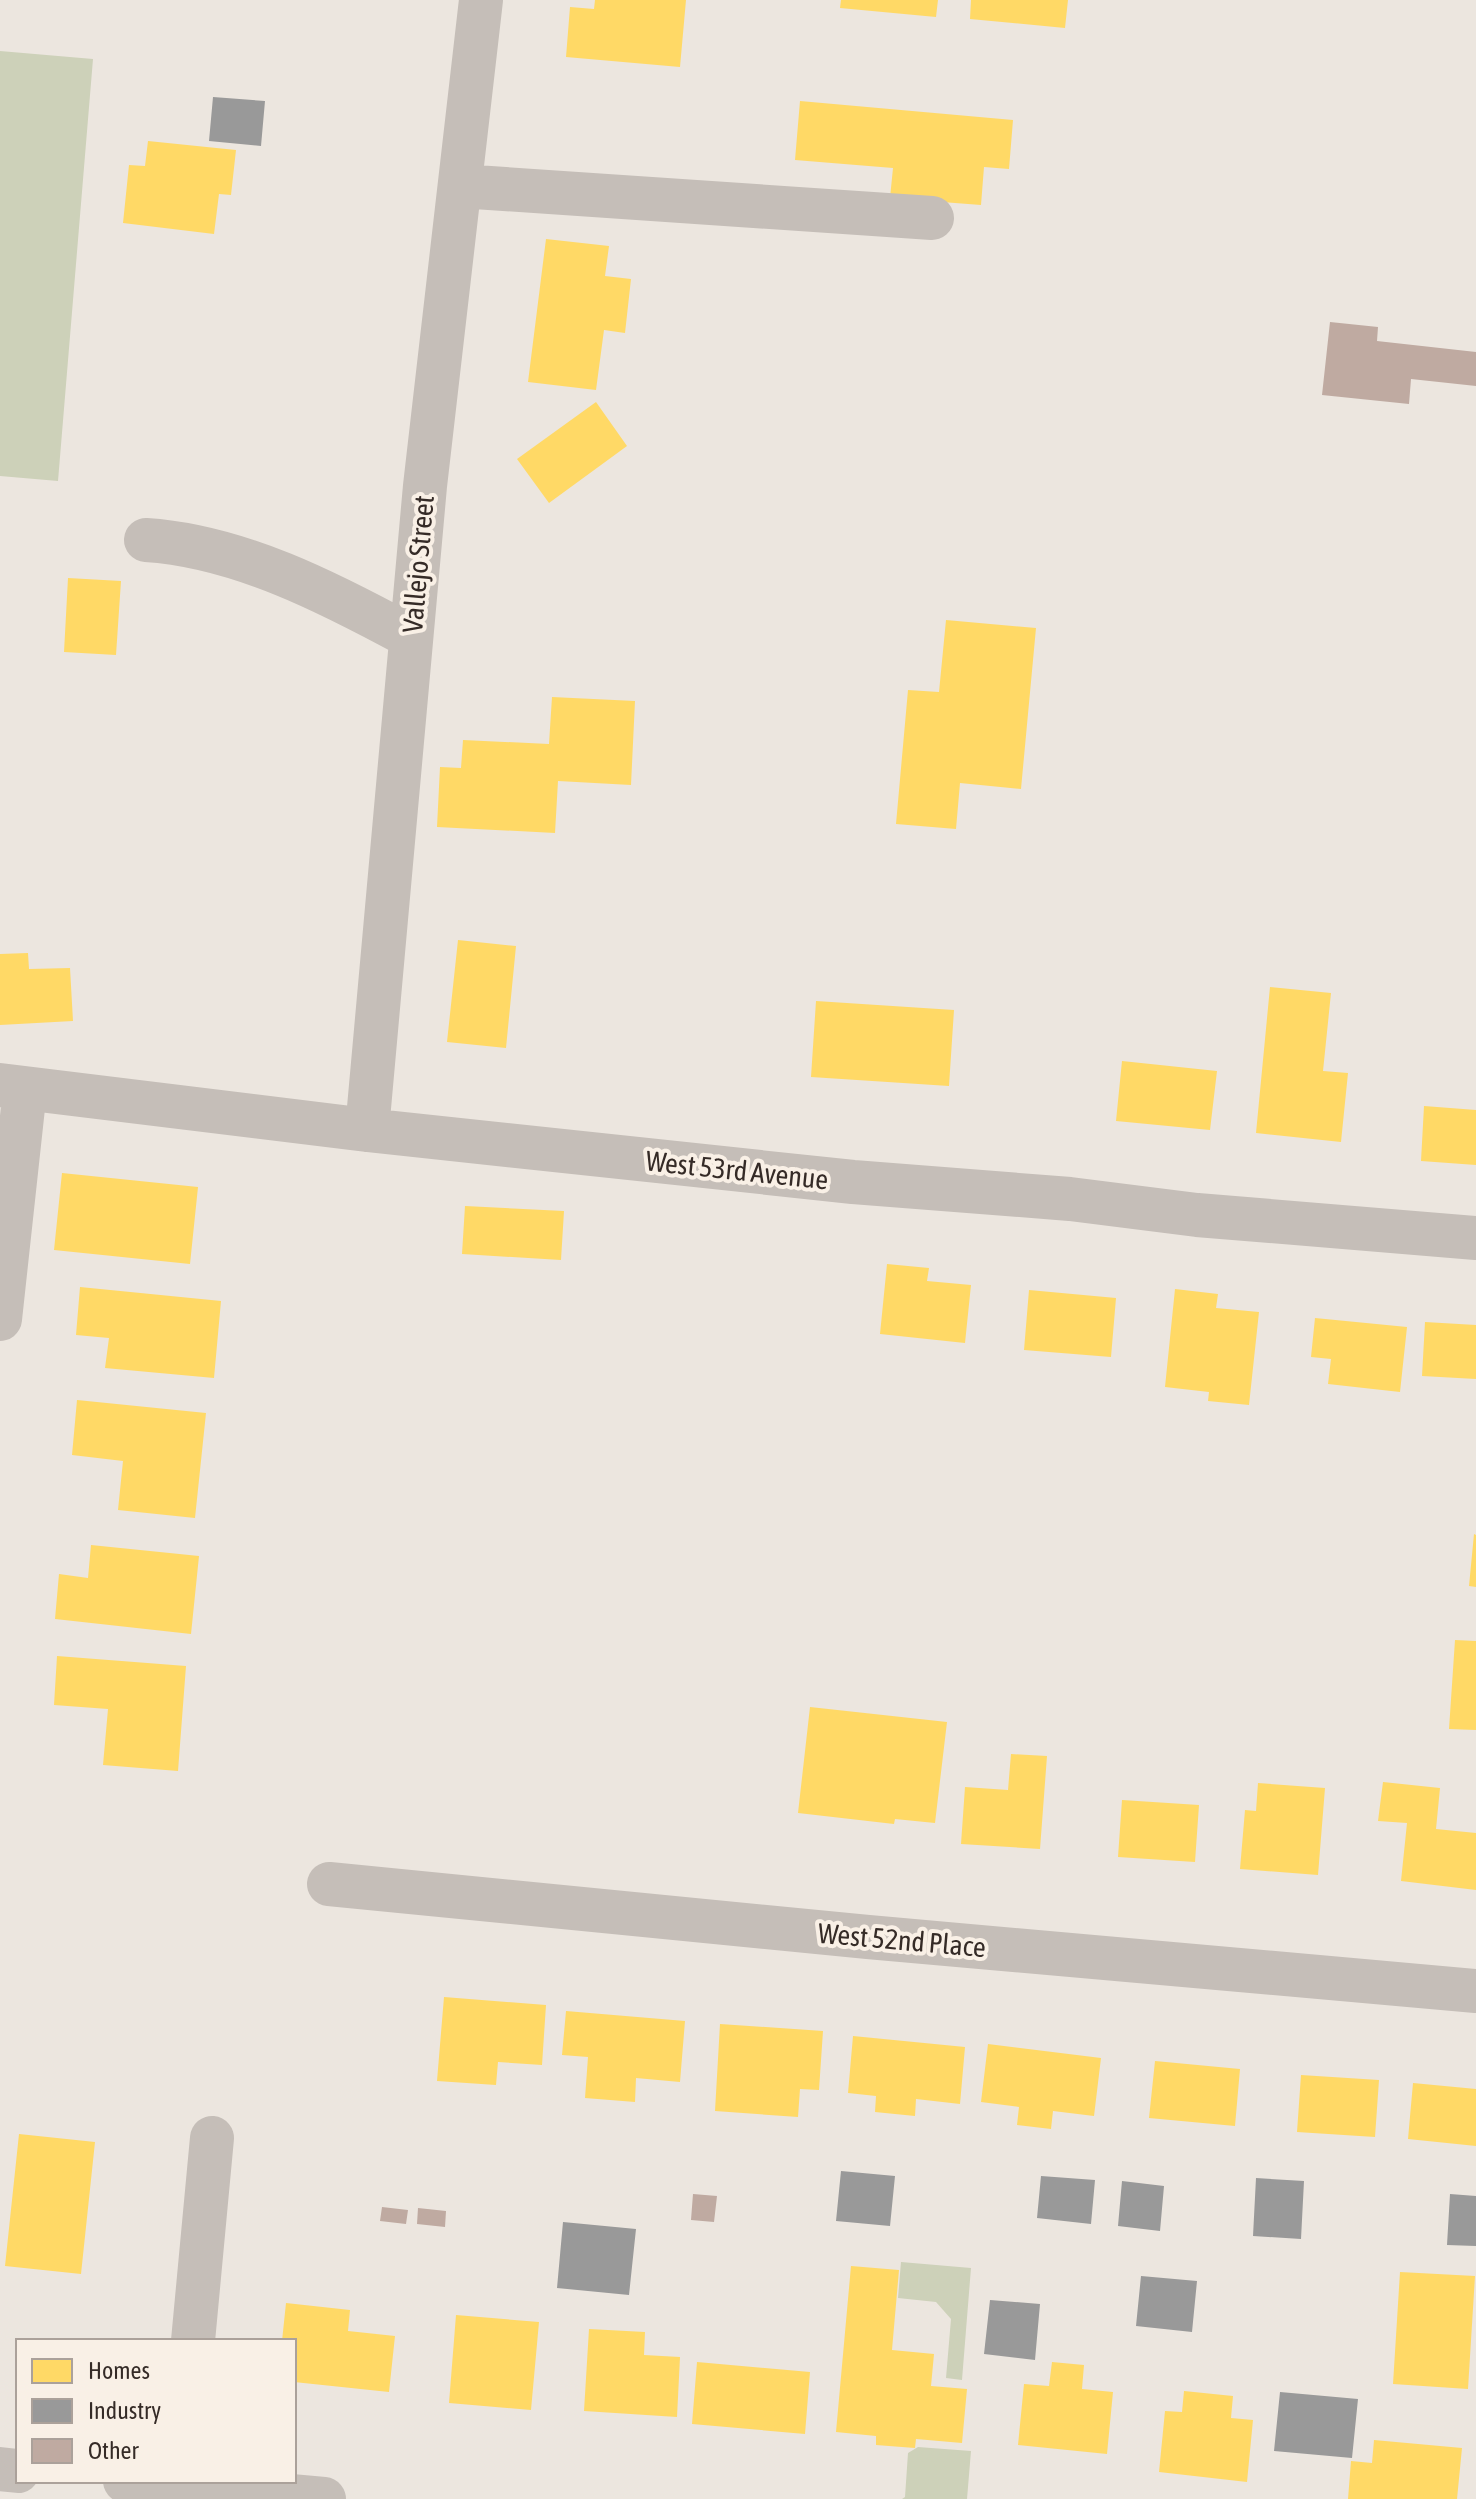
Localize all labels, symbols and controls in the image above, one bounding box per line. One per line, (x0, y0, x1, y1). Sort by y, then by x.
street label: Vallejo Street (396, 494, 440, 634)
street label: West 53rd Avenue (644, 1145, 830, 1195)
street label: West 52nd Place (817, 1917, 987, 1963)
legend (16, 2339, 296, 2483)
text: Homes (88, 2357, 150, 2384)
text: Industry (88, 2397, 161, 2424)
text: Other (88, 2437, 139, 2464)

